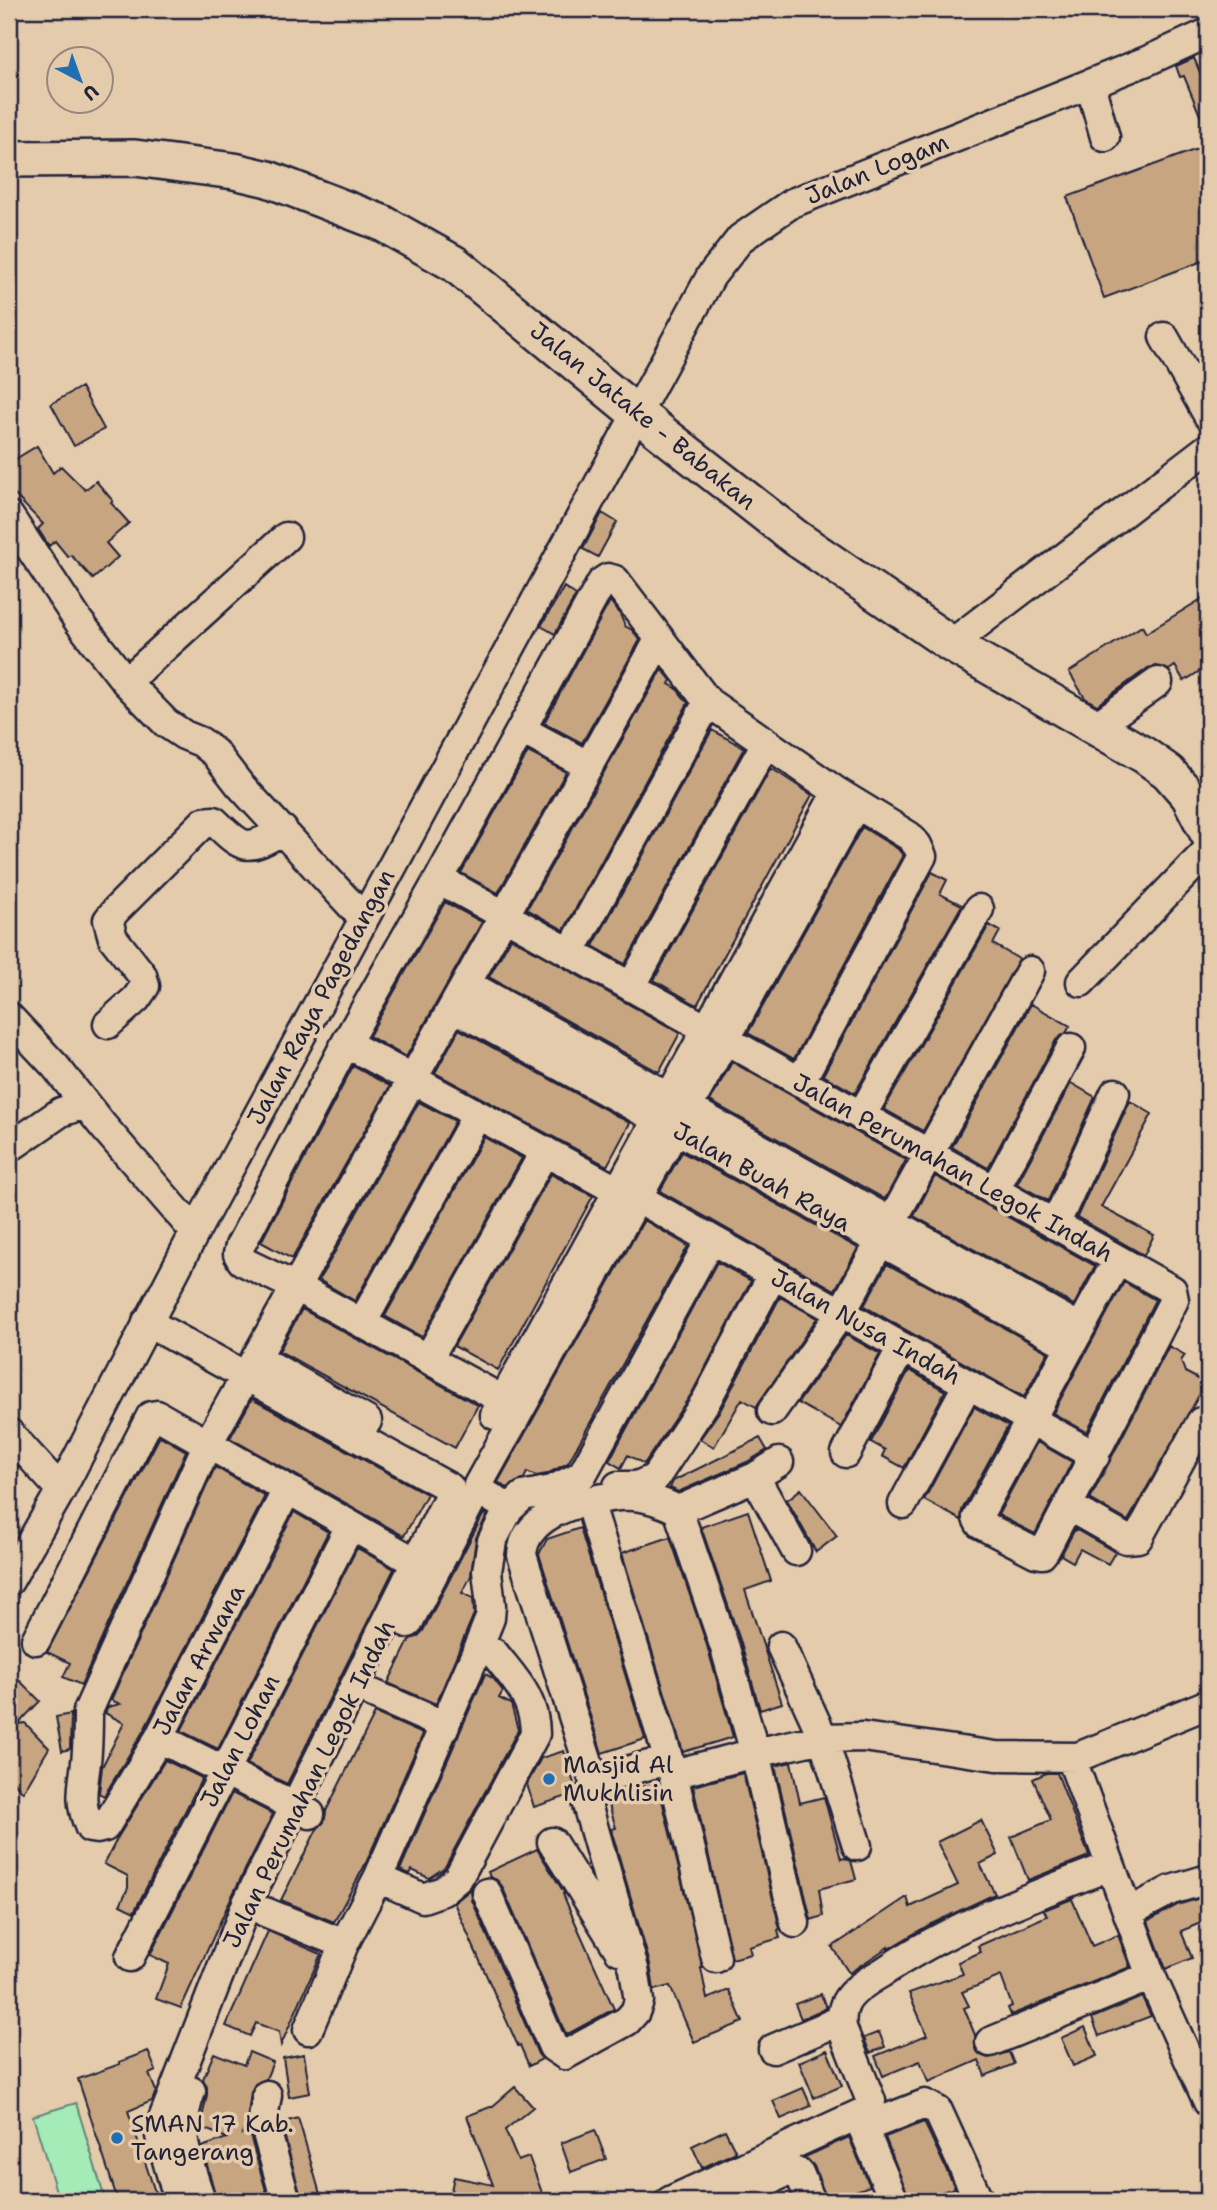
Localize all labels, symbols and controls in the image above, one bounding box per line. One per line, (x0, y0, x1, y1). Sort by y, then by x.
north arrow (46, 46, 116, 116)
text: U (78, 79, 104, 106)
street label: Jalan Logam (801, 126, 953, 212)
street label: Jalan Jatake - Babakan (523, 315, 763, 517)
street label: Jalan Raya Pagedangan (240, 863, 402, 1131)
street label: Jalan Perumahan Legok Indah (787, 1066, 1119, 1270)
street label: Jalan Buah Raya (667, 1115, 857, 1239)
street label: Jalan Nusa Indah (765, 1261, 967, 1393)
street label: Jalan Arwana (146, 1579, 252, 1741)
street label: Jalan Perumahan Legok Indah (215, 1614, 403, 1954)
street label: Jalan Lohan (193, 1669, 287, 1813)
place label: Masjid Al Mukhlisin (563, 1749, 674, 1809)
marker: Masjid Al Mukhlisin (541, 1771, 557, 1787)
place label: SMAN 17 Kab. Tangerang (131, 2108, 294, 2168)
marker: SMAN 17 Kab. Tangerang (109, 2130, 125, 2146)

